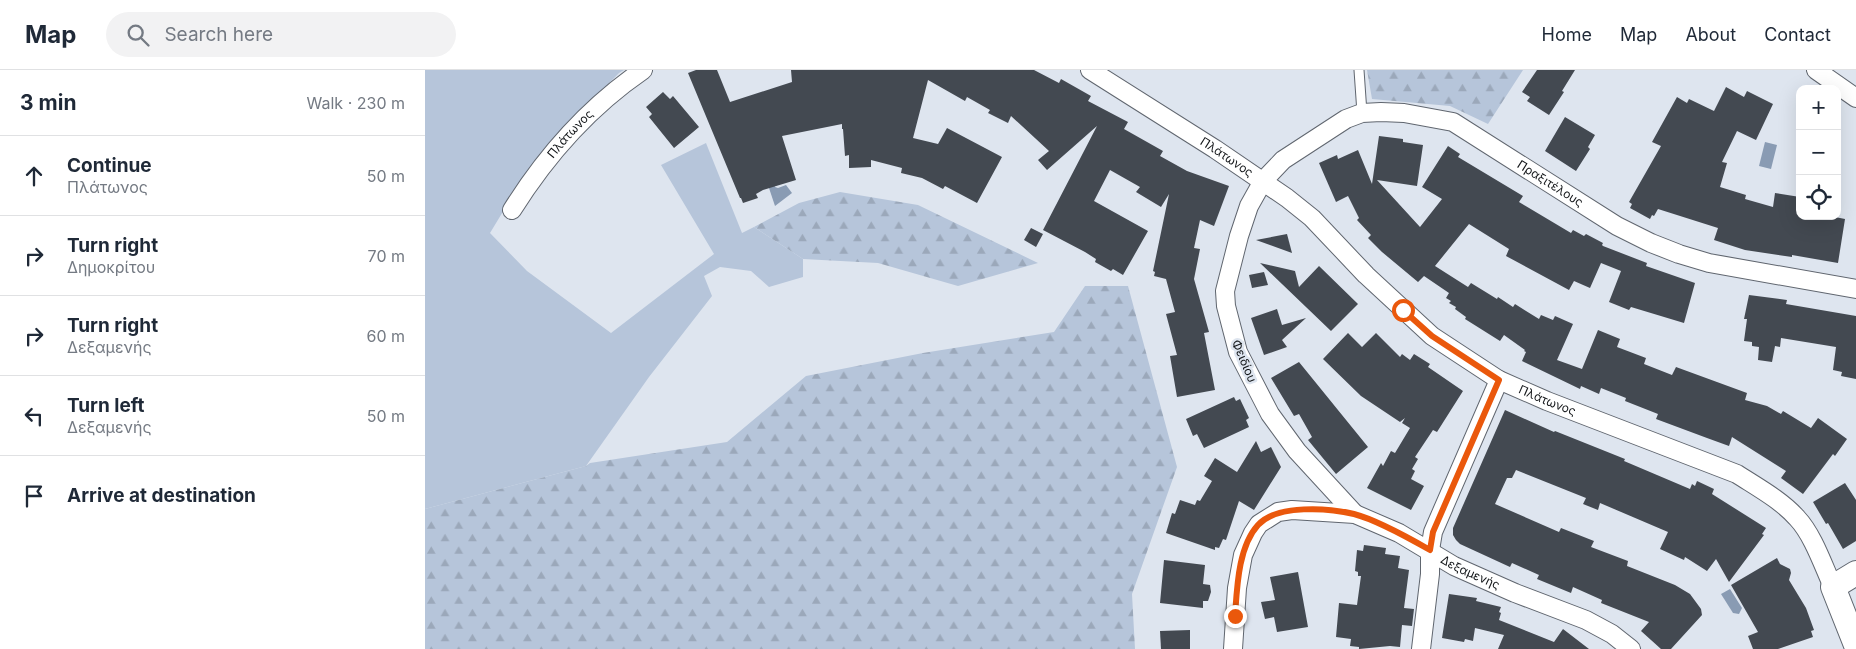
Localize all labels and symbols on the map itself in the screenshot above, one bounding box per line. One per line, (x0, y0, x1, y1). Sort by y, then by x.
street label: Πλάτωνος (544, 106, 596, 161)
street label: Πλάτωνος (1198, 134, 1256, 180)
street label: Πραξιτέλους (1515, 157, 1586, 210)
route start (1392, 299, 1415, 322)
street label: Φειδίου (1229, 337, 1260, 384)
street label: Πλάτωνος (1516, 382, 1578, 419)
street label: Δεξαμενής (1438, 552, 1502, 592)
route end (1224, 605, 1247, 628)

